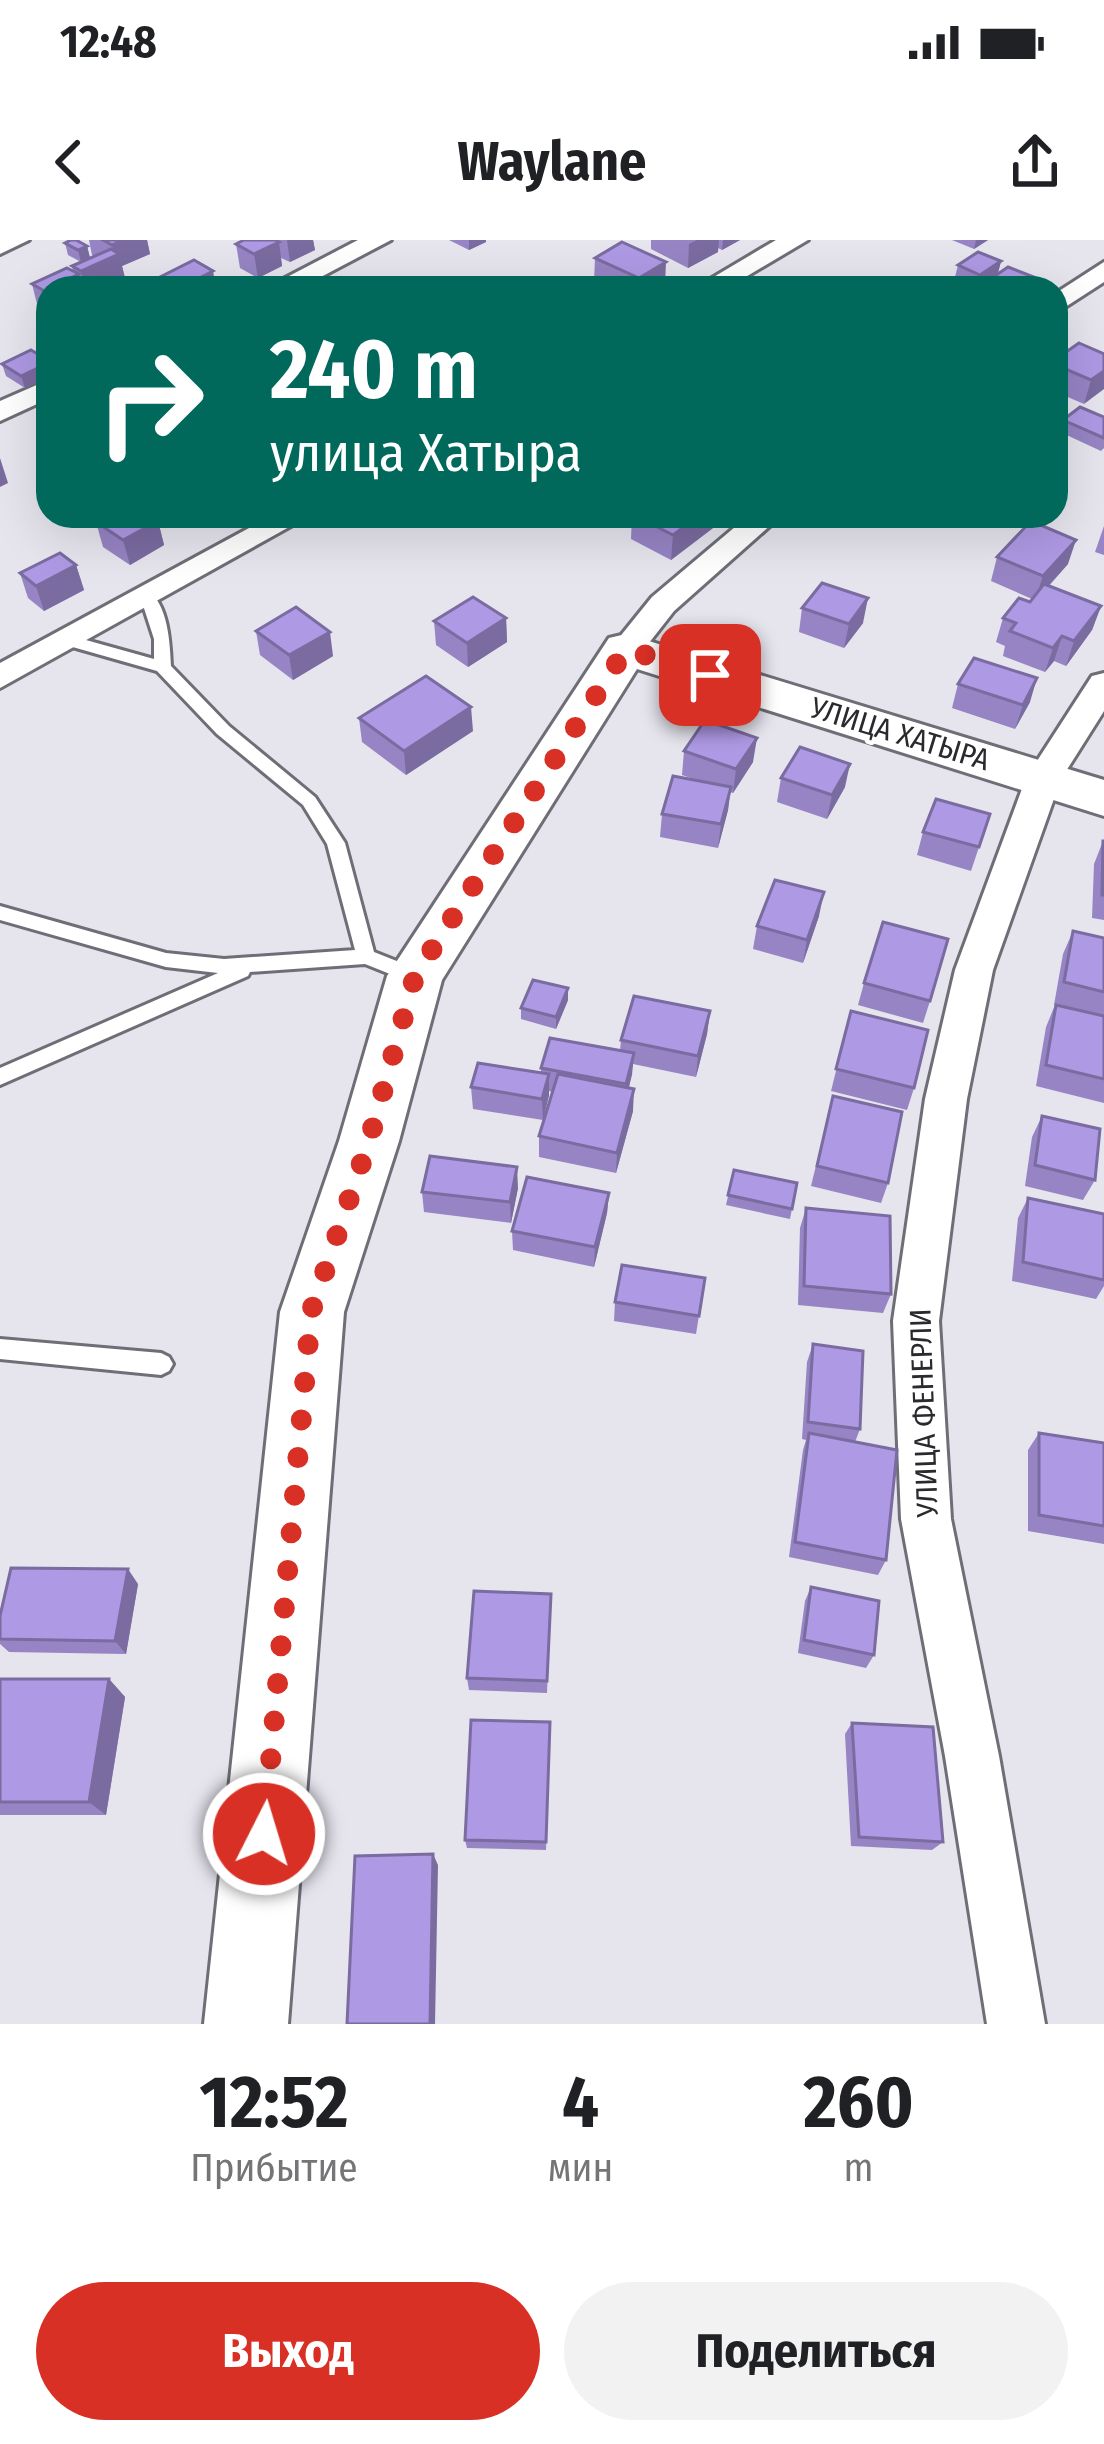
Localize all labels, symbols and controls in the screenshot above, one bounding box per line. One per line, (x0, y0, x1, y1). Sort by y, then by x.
text: 12:48 (60, 15, 157, 69)
icon: back (36, 129, 102, 195)
icon: share (1002, 129, 1068, 195)
text: Waylane (458, 130, 646, 194)
text: 240 m (270, 319, 478, 420)
icon: right (72, 324, 228, 480)
text: улица Хатыра (270, 421, 582, 485)
pin (659, 624, 761, 726)
icon: arrive (677, 642, 743, 708)
street label: УЛИЦА ХАТЫРА (805, 689, 994, 778)
street label: УЛИЦА ФЕНЕРЛИ (902, 1308, 946, 1519)
position arrow (201, 1771, 327, 1897)
text: 12:52 (200, 2060, 348, 2146)
text: 4 (562, 2060, 599, 2146)
text: 260 (803, 2060, 914, 2146)
text: Прибытие (190, 2145, 358, 2191)
text: мин (548, 2145, 613, 2191)
text: m (844, 2145, 874, 2191)
button: Выход (36, 2282, 540, 2420)
button: Поделиться (564, 2282, 1068, 2420)

